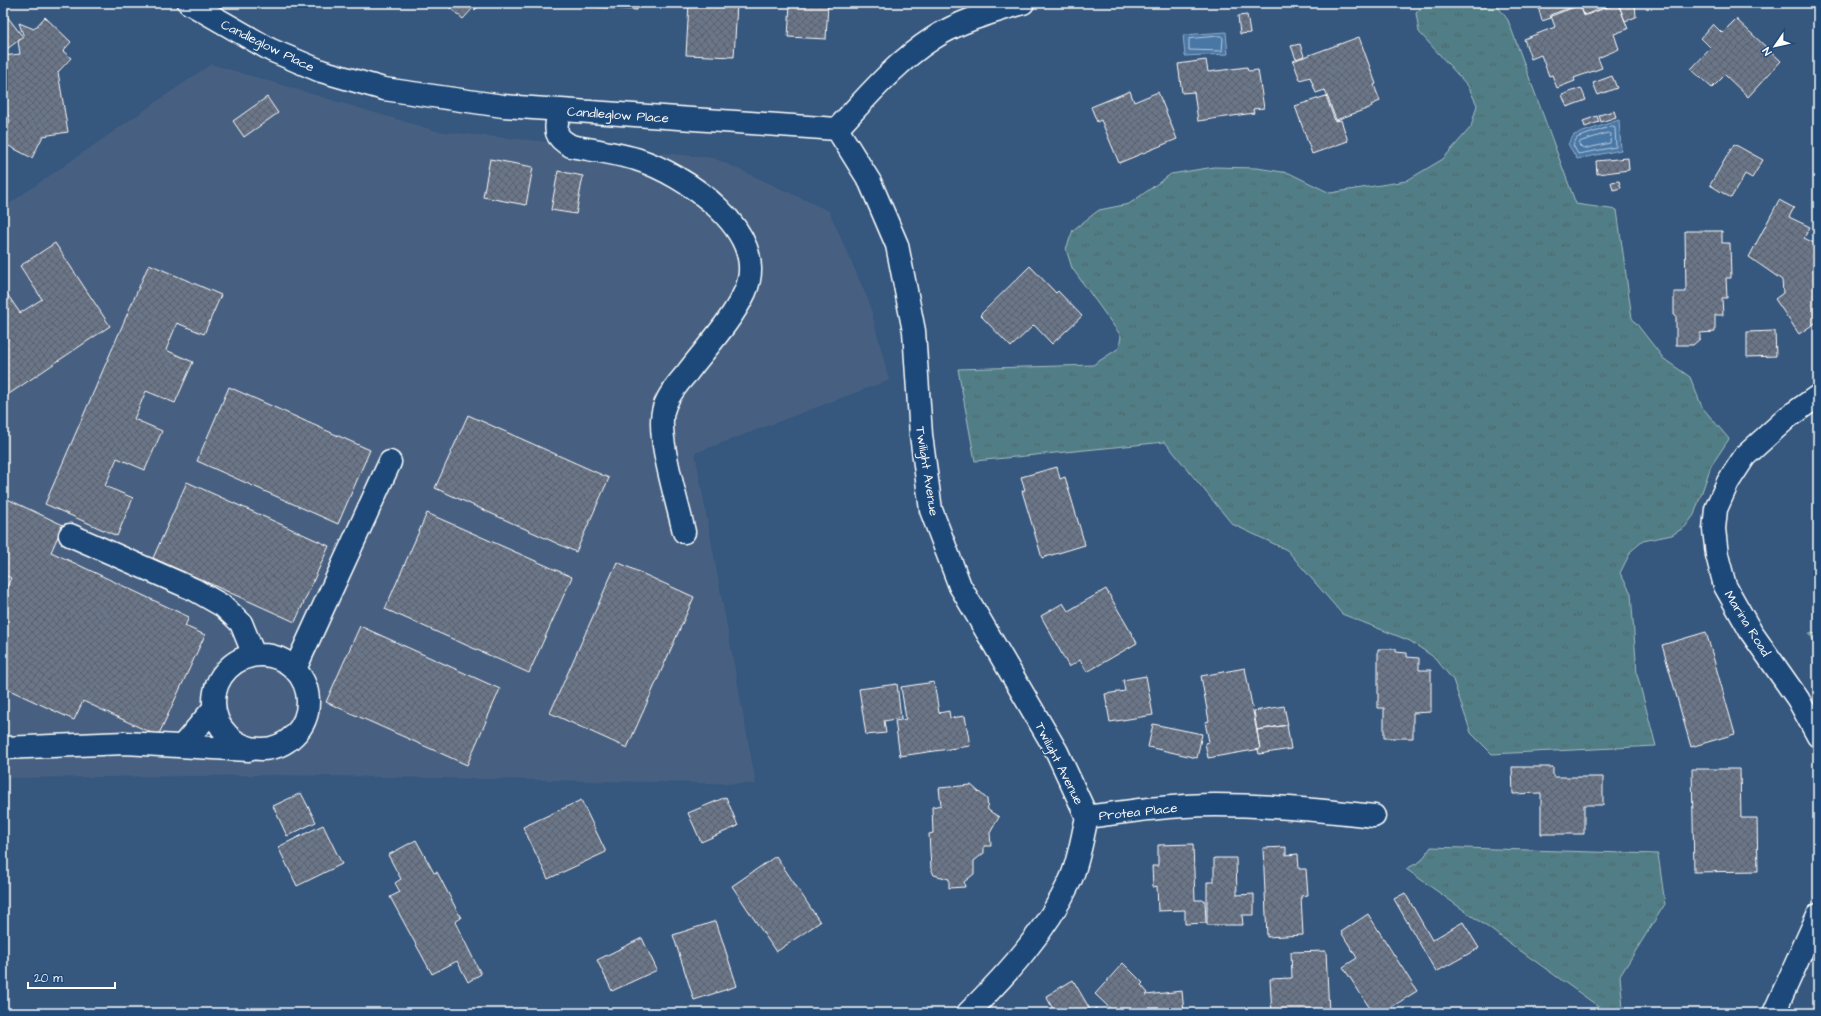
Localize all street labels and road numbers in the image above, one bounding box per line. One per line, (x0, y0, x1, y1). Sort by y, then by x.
street label: Candleglow Place (217, 15, 317, 77)
street label: Candleglow Place (566, 102, 669, 129)
street label: Twilight Avenue (910, 425, 943, 517)
street label: Marina Road (1720, 587, 1775, 660)
street label: Twilight Avenue (1030, 719, 1088, 808)
street label: Protea Place (1098, 799, 1178, 825)

